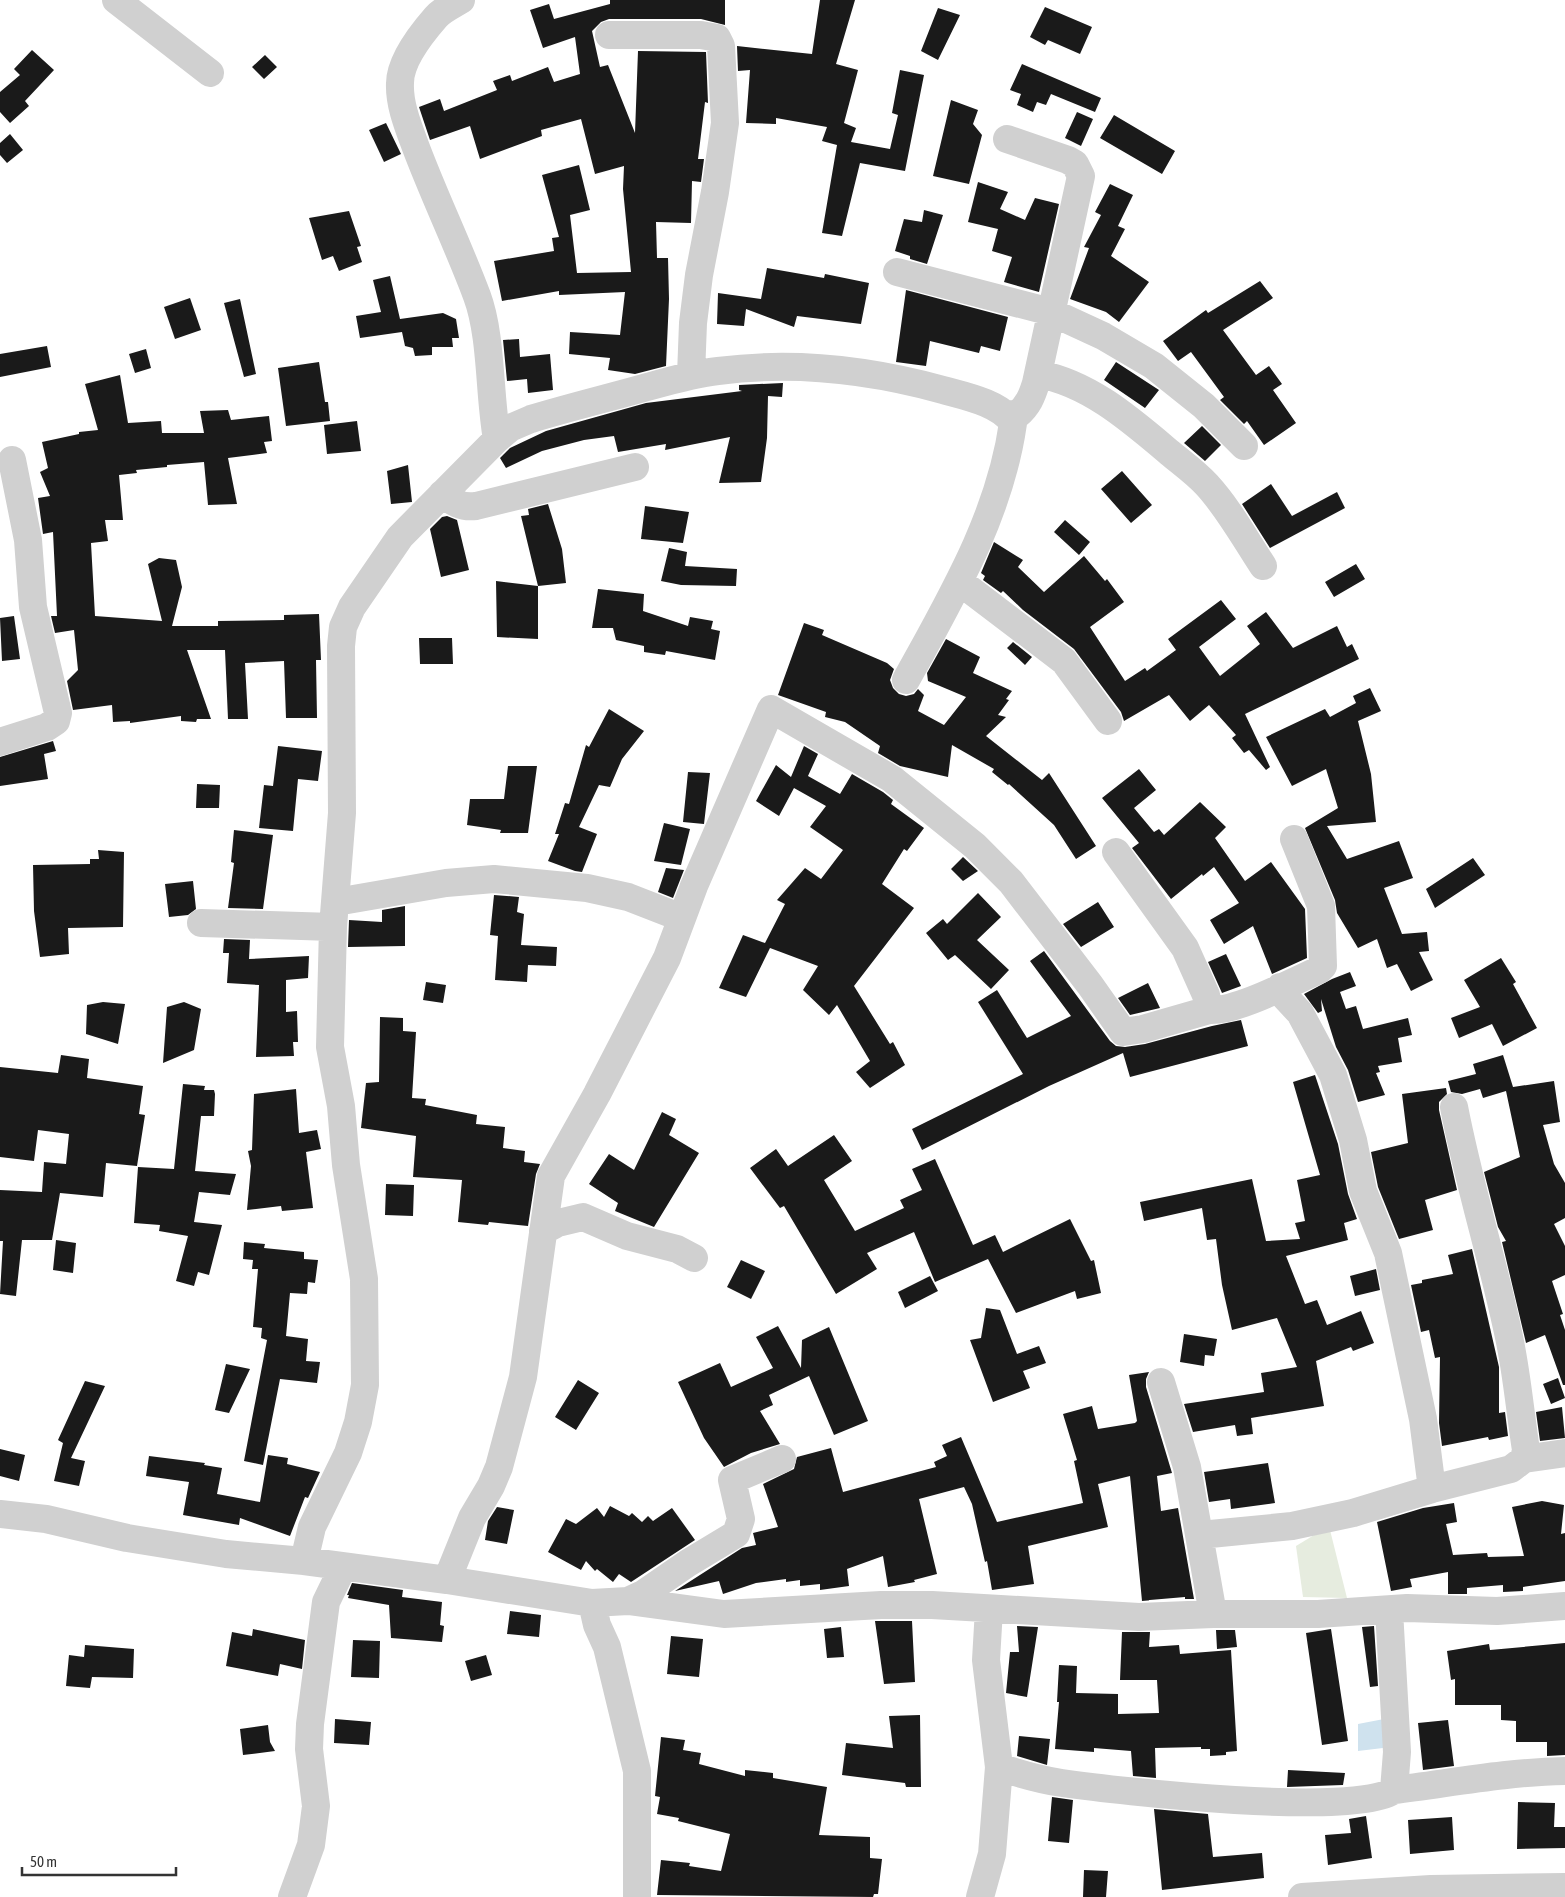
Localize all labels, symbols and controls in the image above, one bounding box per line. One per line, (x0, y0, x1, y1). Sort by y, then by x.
scale bar (22, 1844, 176, 1876)
text: 50 m (30, 1853, 57, 1870)

